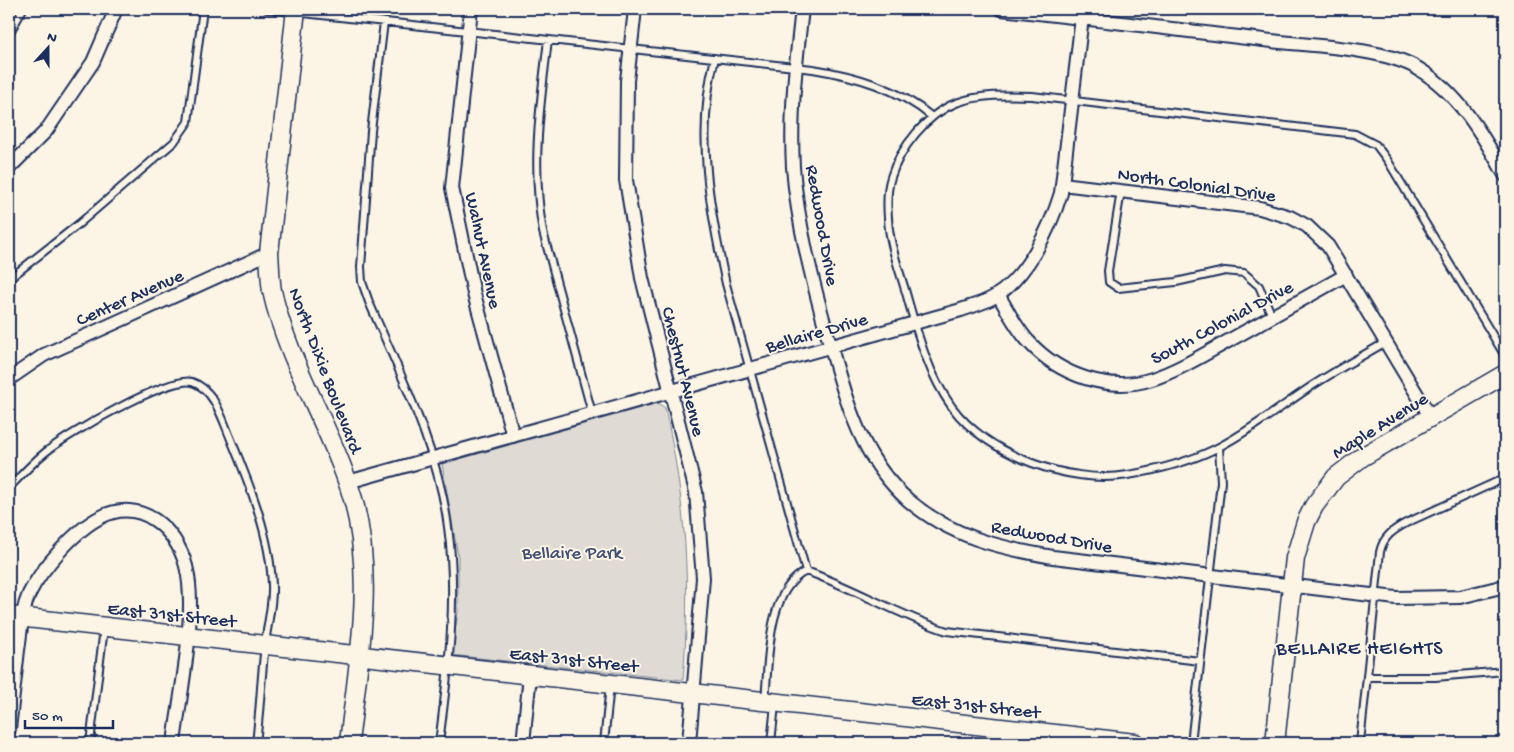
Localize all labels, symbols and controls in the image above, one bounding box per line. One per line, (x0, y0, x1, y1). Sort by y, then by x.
north arrow (22, 22, 72, 72)
text: N (44, 29, 59, 48)
street label: Redwood Drive (799, 163, 843, 288)
street label: North Colonial Drive (1116, 164, 1277, 209)
street label: Walnut Avenue (458, 191, 505, 311)
street label: Center Avenue (73, 265, 188, 333)
street label: South Colonial Drive (1147, 277, 1298, 371)
street label: North Dixie Boulevard (282, 285, 367, 459)
street label: Chestnut Avenue (654, 305, 709, 439)
street label: Bellaire Drive (762, 309, 871, 360)
street label: Maple Avenue (1329, 388, 1433, 466)
street label: Redwood Drive (989, 516, 1114, 560)
park label: Bellaire Park (521, 543, 623, 566)
street label: East 31st Street (106, 598, 239, 635)
district label: BELLAIRE HEIGHTS (1275, 639, 1444, 662)
street label: East 31st Street (508, 643, 641, 680)
street label: East 31st Street (910, 689, 1043, 726)
scale bar (25, 697, 112, 729)
text: 50 m (32, 708, 63, 726)

